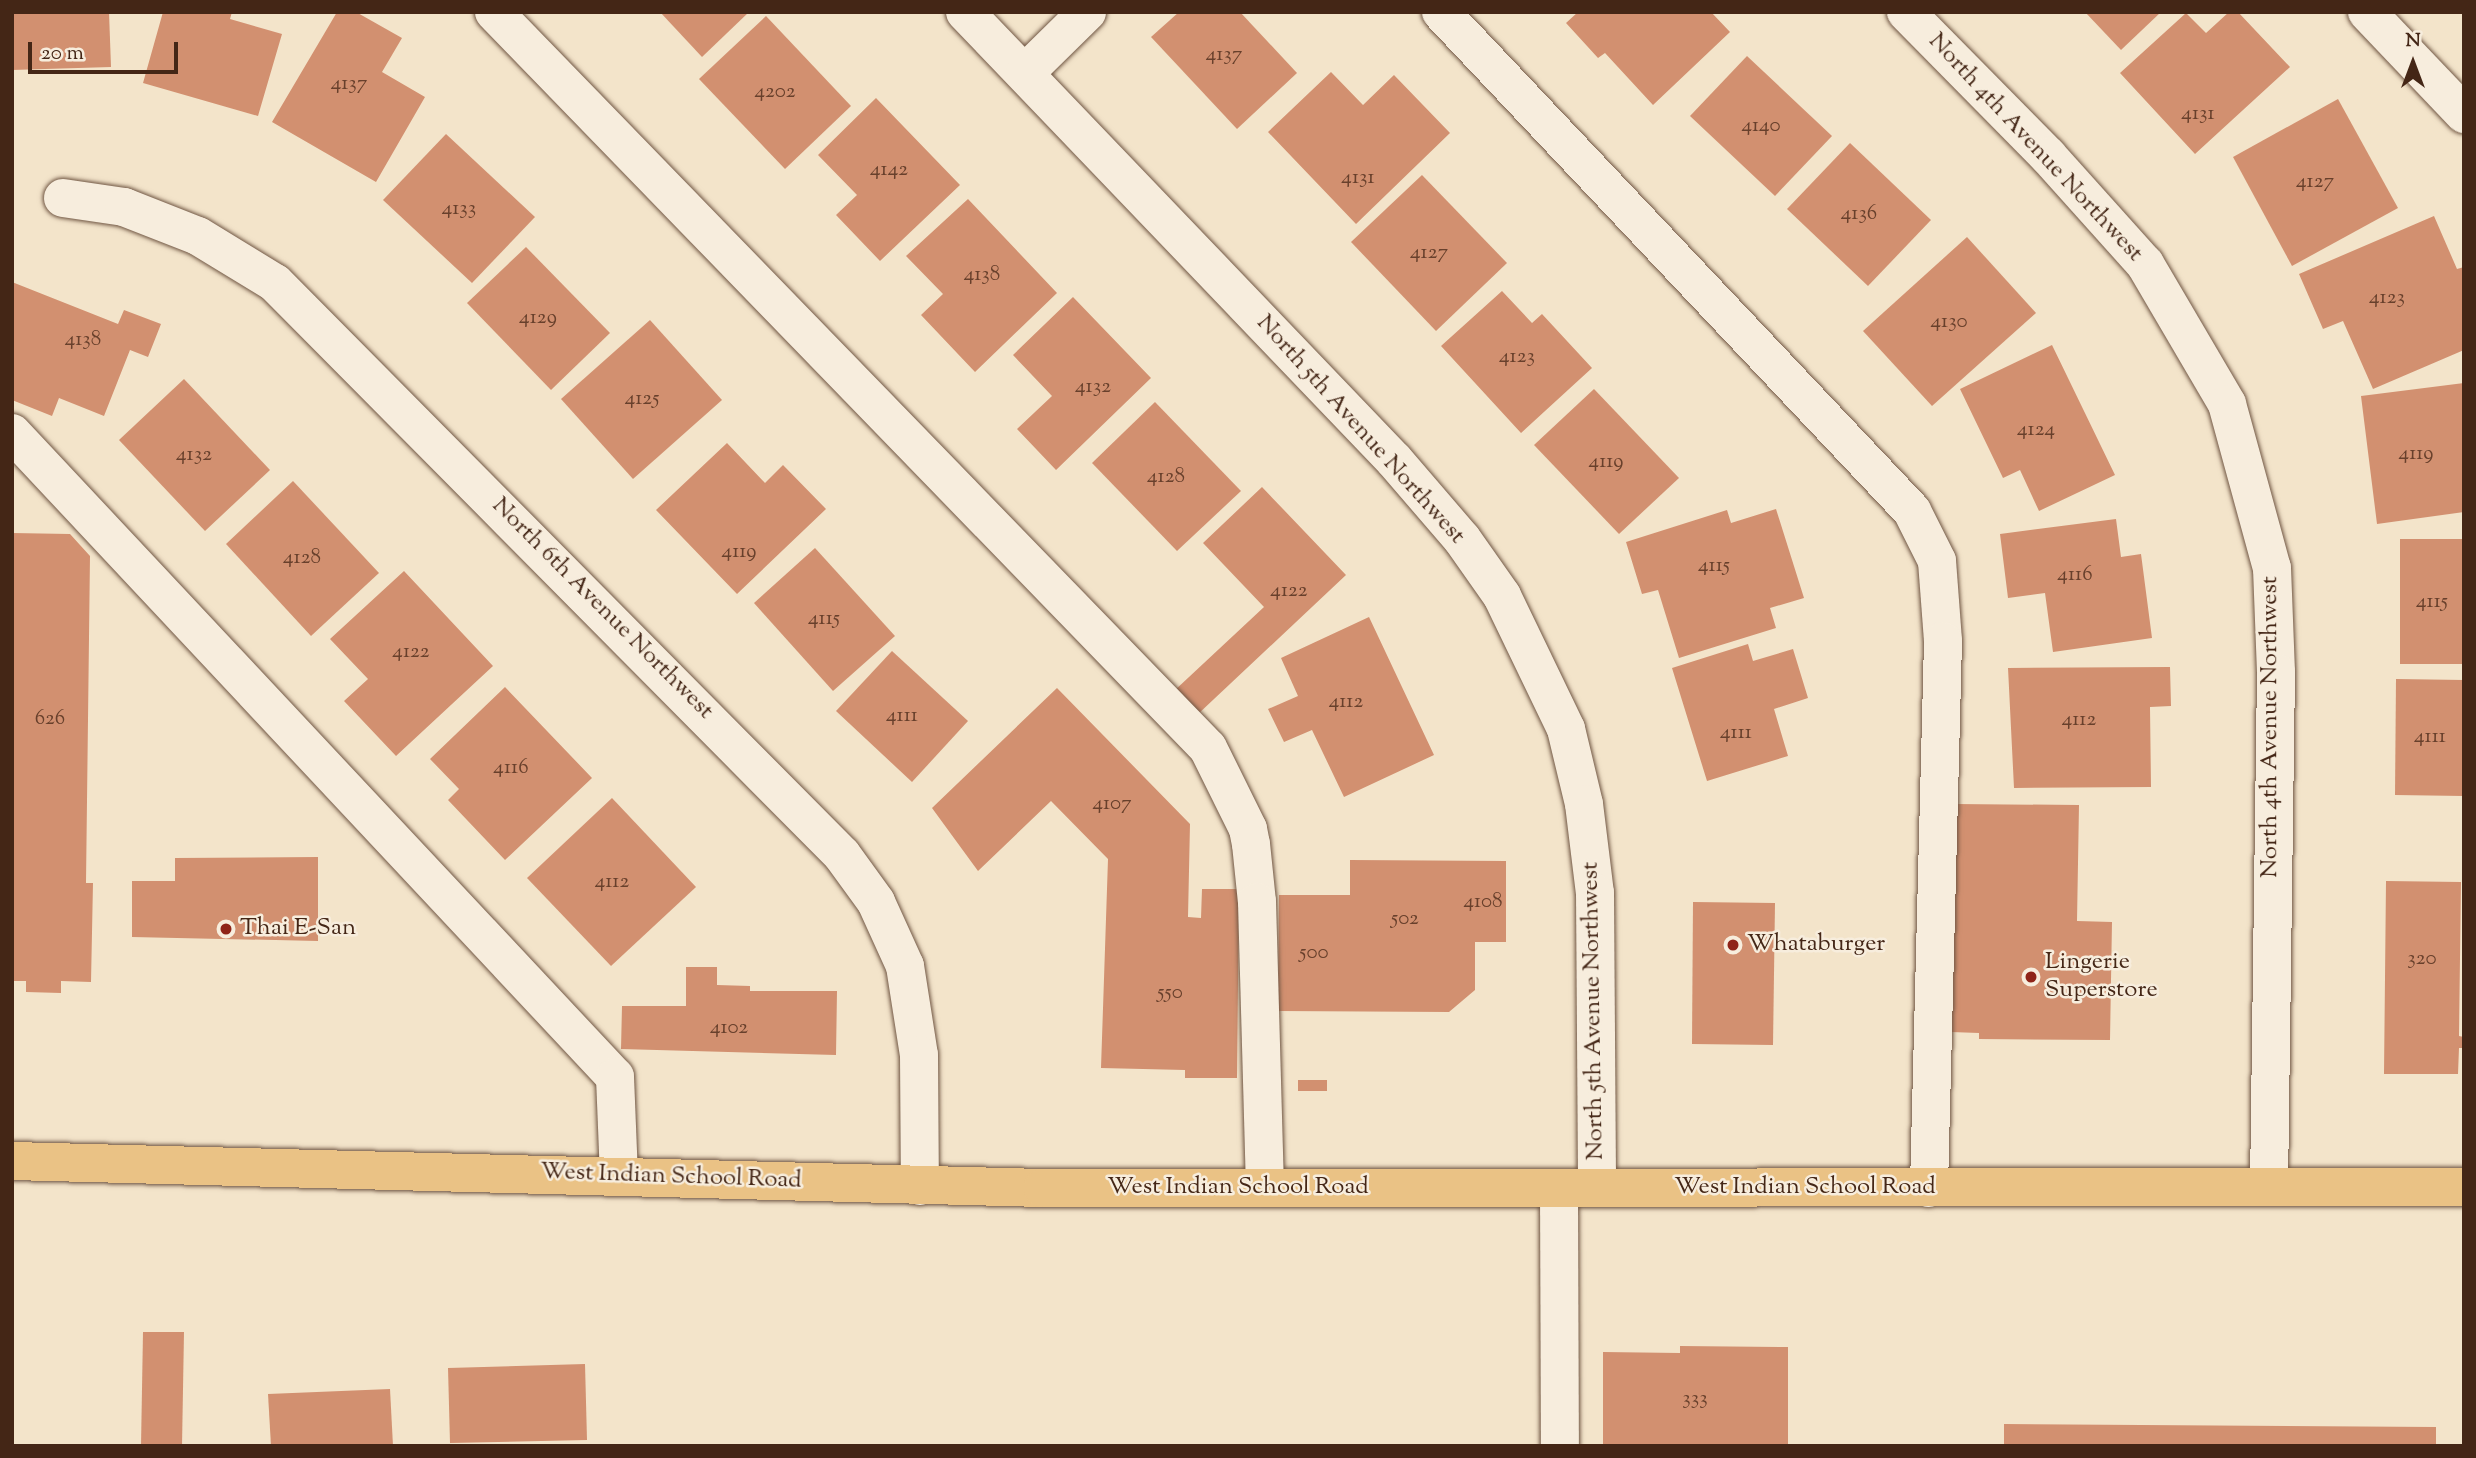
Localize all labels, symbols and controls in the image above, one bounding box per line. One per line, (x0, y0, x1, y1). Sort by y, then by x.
scale bar (32, 28, 182, 72)
street label: North 4th Avenue Northwest (1921, 28, 2149, 268)
north arrow (2378, 28, 2448, 98)
text: N (2405, 28, 2421, 55)
text: 20 m (41, 39, 84, 69)
house number: 4137 (1206, 42, 1242, 68)
house number: 4137 (331, 71, 367, 97)
house number: 4202 (754, 79, 796, 105)
house number: 4131 (2181, 101, 2215, 127)
house number: 4140 (1741, 113, 1781, 139)
house number: 4142 (870, 157, 908, 183)
house number: 4131 (1341, 165, 1375, 191)
house number: 4127 (2296, 169, 2334, 195)
house number: 4133 (442, 196, 476, 222)
house number: 4136 (1841, 201, 1877, 227)
house number: 4127 (1410, 240, 1448, 266)
house number: 4138 (964, 262, 1000, 288)
house number: 4123 (2369, 285, 2405, 311)
house number: 4129 (519, 305, 557, 331)
house number: 4130 (1930, 309, 1968, 335)
street label: North 5th Avenue Northwest (1249, 310, 1471, 550)
house number: 4138 (65, 327, 101, 353)
house number: 4123 (1499, 344, 1535, 370)
house number: 4132 (1075, 374, 1111, 400)
house number: 4125 (625, 386, 659, 412)
house number: 4124 (2017, 417, 2055, 443)
house number: 4119 (2399, 441, 2433, 467)
house number: 4132 (176, 442, 212, 468)
house number: 4119 (1589, 449, 1623, 475)
house number: 4128 (1147, 464, 1185, 490)
street label: North 6th Avenue Northwest (485, 492, 719, 726)
house number: 4119 (722, 539, 756, 565)
house number: 4128 (283, 545, 321, 571)
house number: 4115 (1698, 553, 1730, 579)
house number: 4116 (2057, 562, 2093, 588)
street label: North 4th Avenue Northwest (2257, 576, 2285, 878)
house number: 4122 (1270, 578, 1308, 604)
house number: 4115 (2416, 589, 2448, 615)
house number: 4115 (808, 606, 840, 632)
house number: 4122 (392, 639, 430, 665)
house number: 4112 (1329, 689, 1363, 715)
house number: 4111 (886, 703, 918, 729)
house number: 626 (35, 706, 65, 732)
house number: 4112 (2062, 707, 2096, 733)
house number: 4111 (1720, 720, 1752, 746)
house number: 4111 (2414, 724, 2446, 750)
house number: 4116 (493, 755, 529, 781)
house number: 4107 (1092, 791, 1132, 817)
street label: North 5th Avenue Northwest (1577, 862, 1611, 1160)
house number: 4112 (595, 869, 629, 895)
house number: 4108 (1463, 889, 1503, 915)
house number: 502 (1391, 906, 1419, 932)
place label: Thai E-San (240, 915, 356, 943)
marker: Thai E-San (218, 921, 234, 937)
place label: Whataburger (1747, 931, 1885, 959)
marker: Whataburger (1725, 937, 1741, 953)
house number: 500 (1299, 940, 1329, 966)
house number: 320 (2407, 946, 2437, 972)
place label: Lingerie Superstore (2045, 949, 2158, 1005)
marker: Lingerie Superstore (2023, 969, 2039, 985)
house number: 550 (1157, 980, 1183, 1006)
house number: 4102 (710, 1015, 748, 1041)
street label: West Indian School Road (540, 1158, 802, 1196)
street label: West Indian School Road (1107, 1174, 1369, 1202)
street label: West Indian School Road (1674, 1174, 1936, 1202)
house number: 333 (1682, 1386, 1708, 1412)

